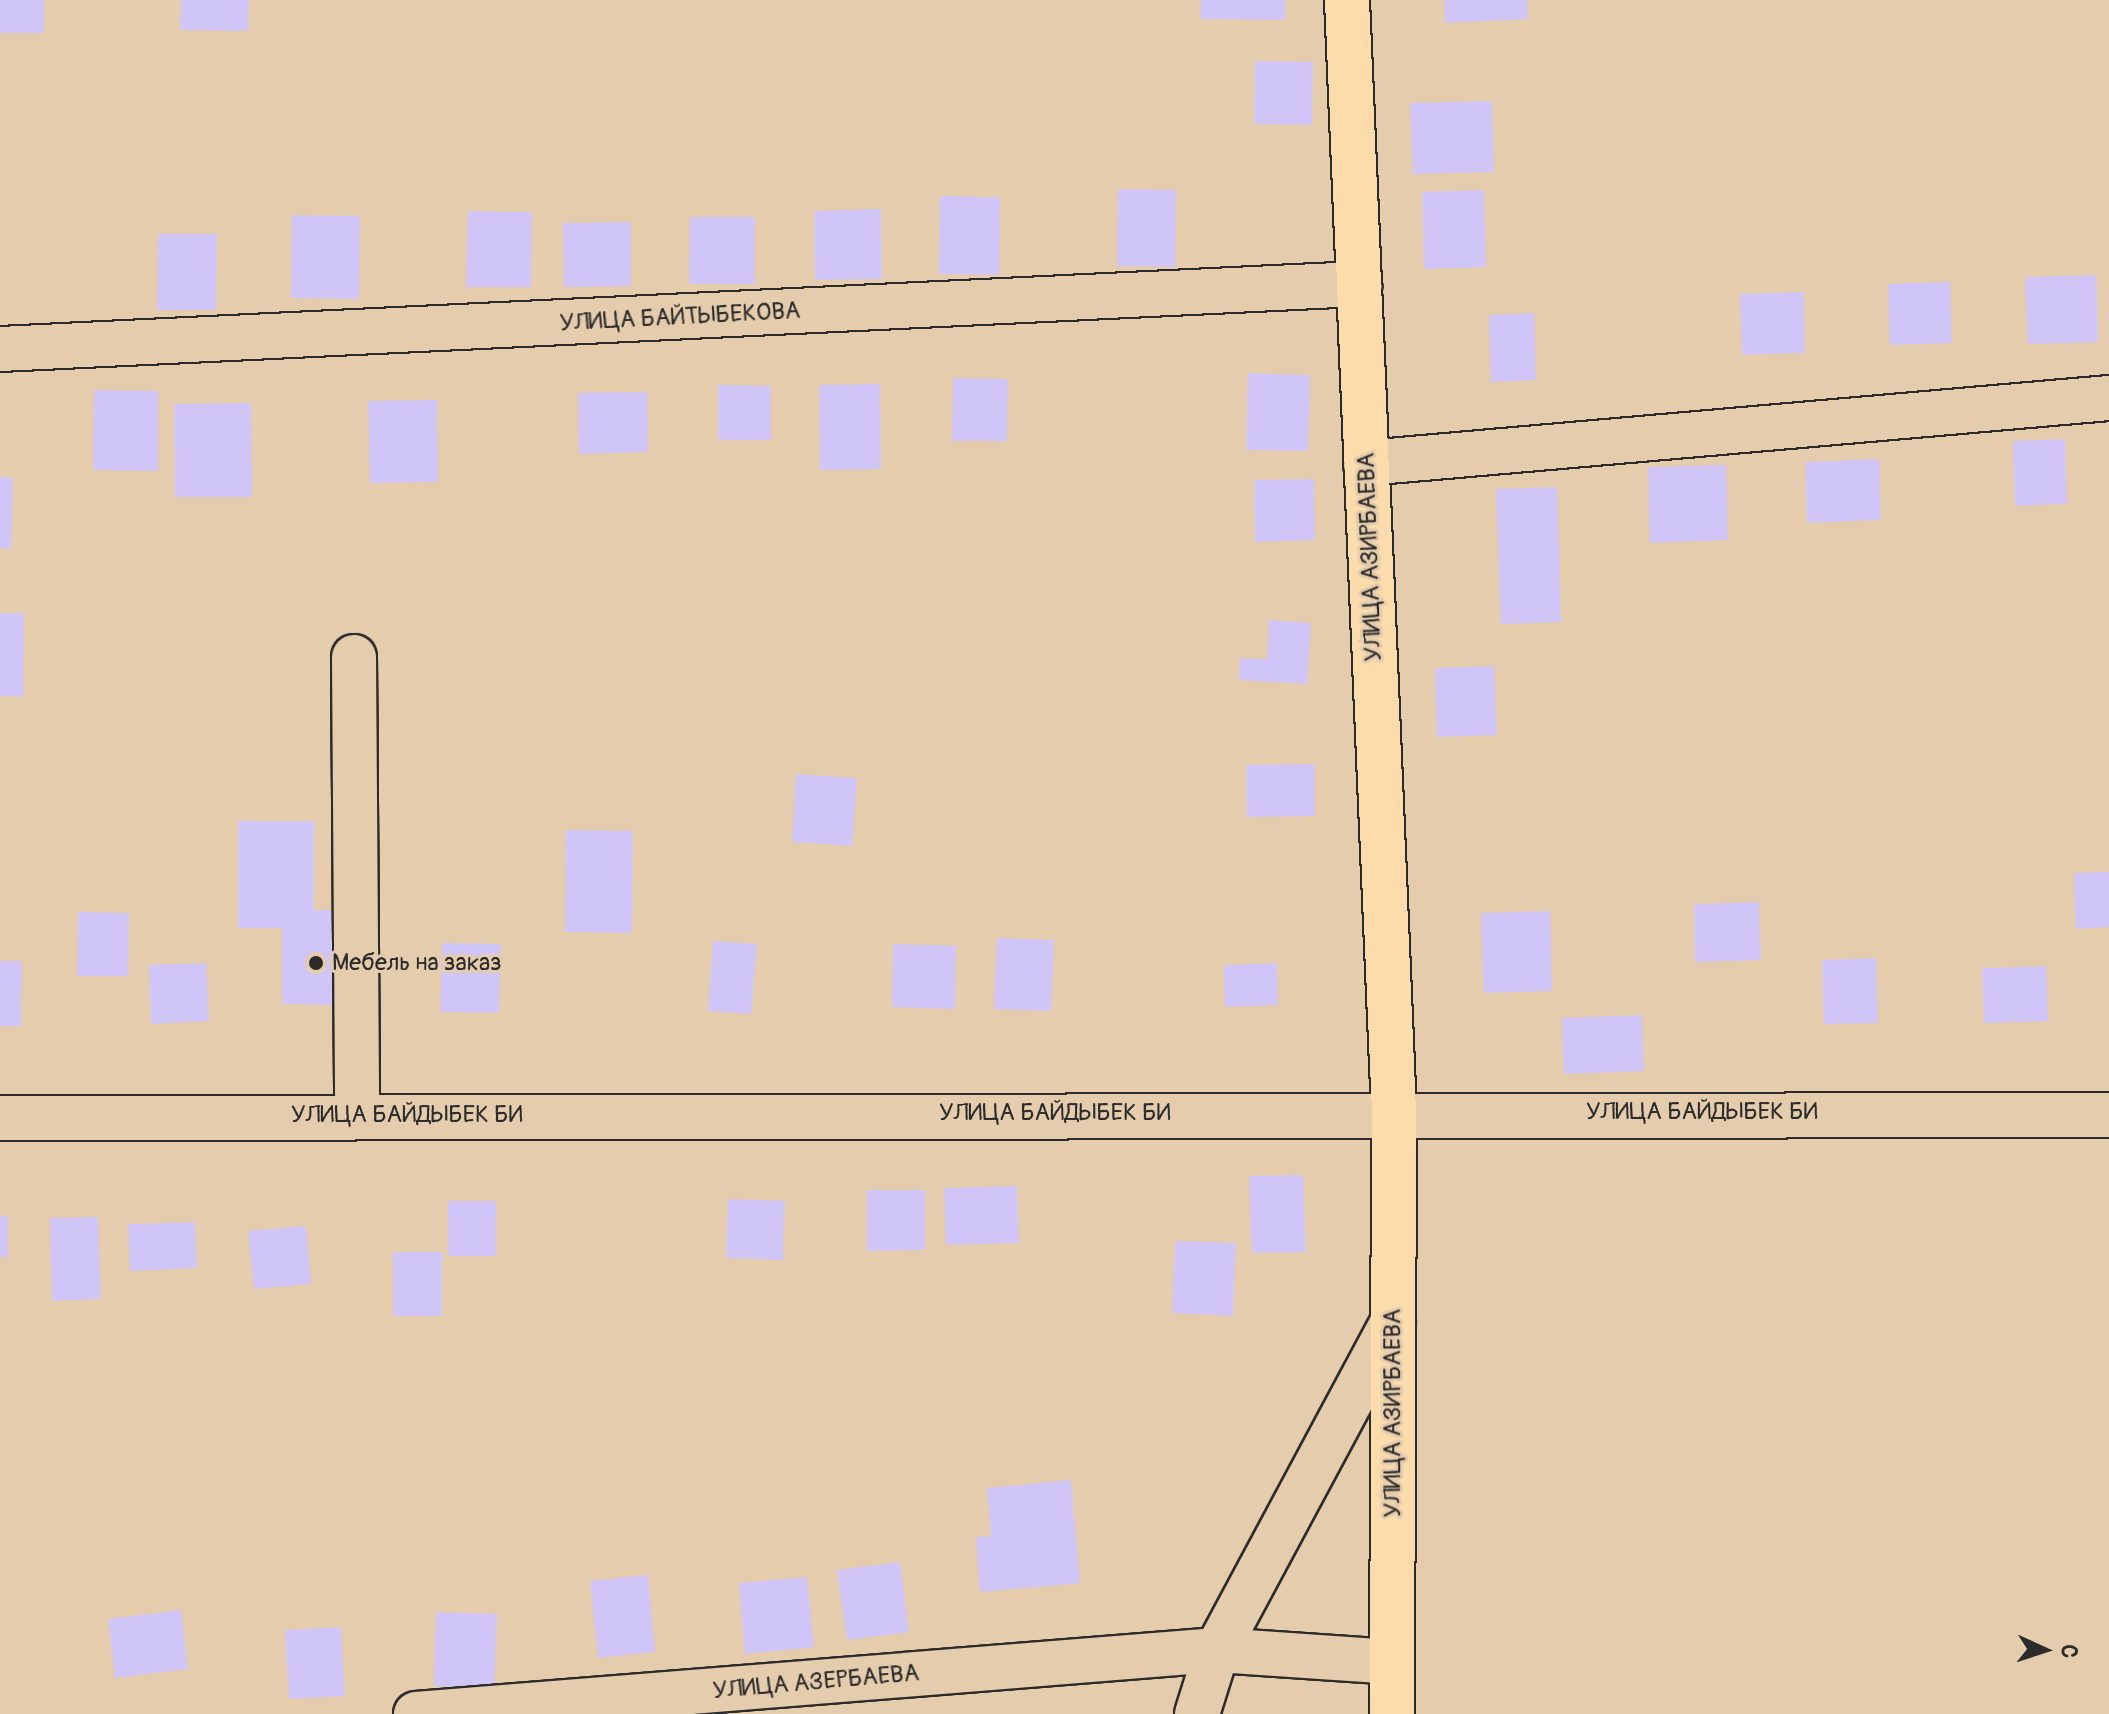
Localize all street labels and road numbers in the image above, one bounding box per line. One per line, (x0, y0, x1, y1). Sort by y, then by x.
street label: УЛИЦА БАЙТЫБЕКОВА (559, 296, 801, 338)
street label: УЛИЦА АЗИРБАЕВА (1352, 452, 1388, 662)
street label: УЛИЦА БАЙДЫБЕК БИ (1586, 1098, 1818, 1126)
street label: УЛИЦА БАЙДЫБЕК БИ (939, 1099, 1171, 1127)
street label: УЛИЦА БАЙДЫБЕК БИ (291, 1101, 523, 1129)
street label: УЛИЦА АЗИРБАЕВА (1379, 1309, 1407, 1517)
street label: УЛИЦА АЗЕРБАЕВА (712, 1659, 920, 1705)

